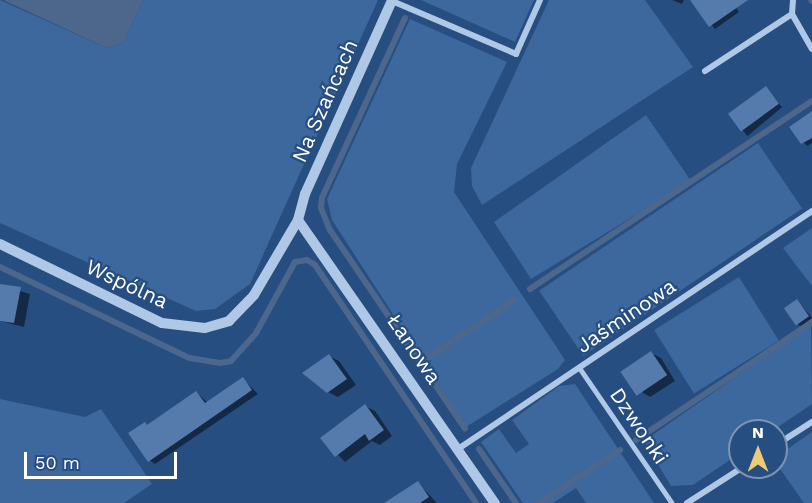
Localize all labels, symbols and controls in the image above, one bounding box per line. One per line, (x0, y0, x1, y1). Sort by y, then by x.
street label: Na Szańcach (287, 35, 363, 167)
street label: Wspólna (82, 254, 172, 314)
street label: Jaśminowa (571, 274, 681, 358)
street label: Łanowa (381, 309, 447, 389)
street label: Dzwonki (604, 383, 674, 469)
north arrow (728, 419, 788, 479)
text: N (752, 423, 764, 442)
scale bar (27, 440, 180, 478)
text: 50 m (35, 452, 80, 473)

